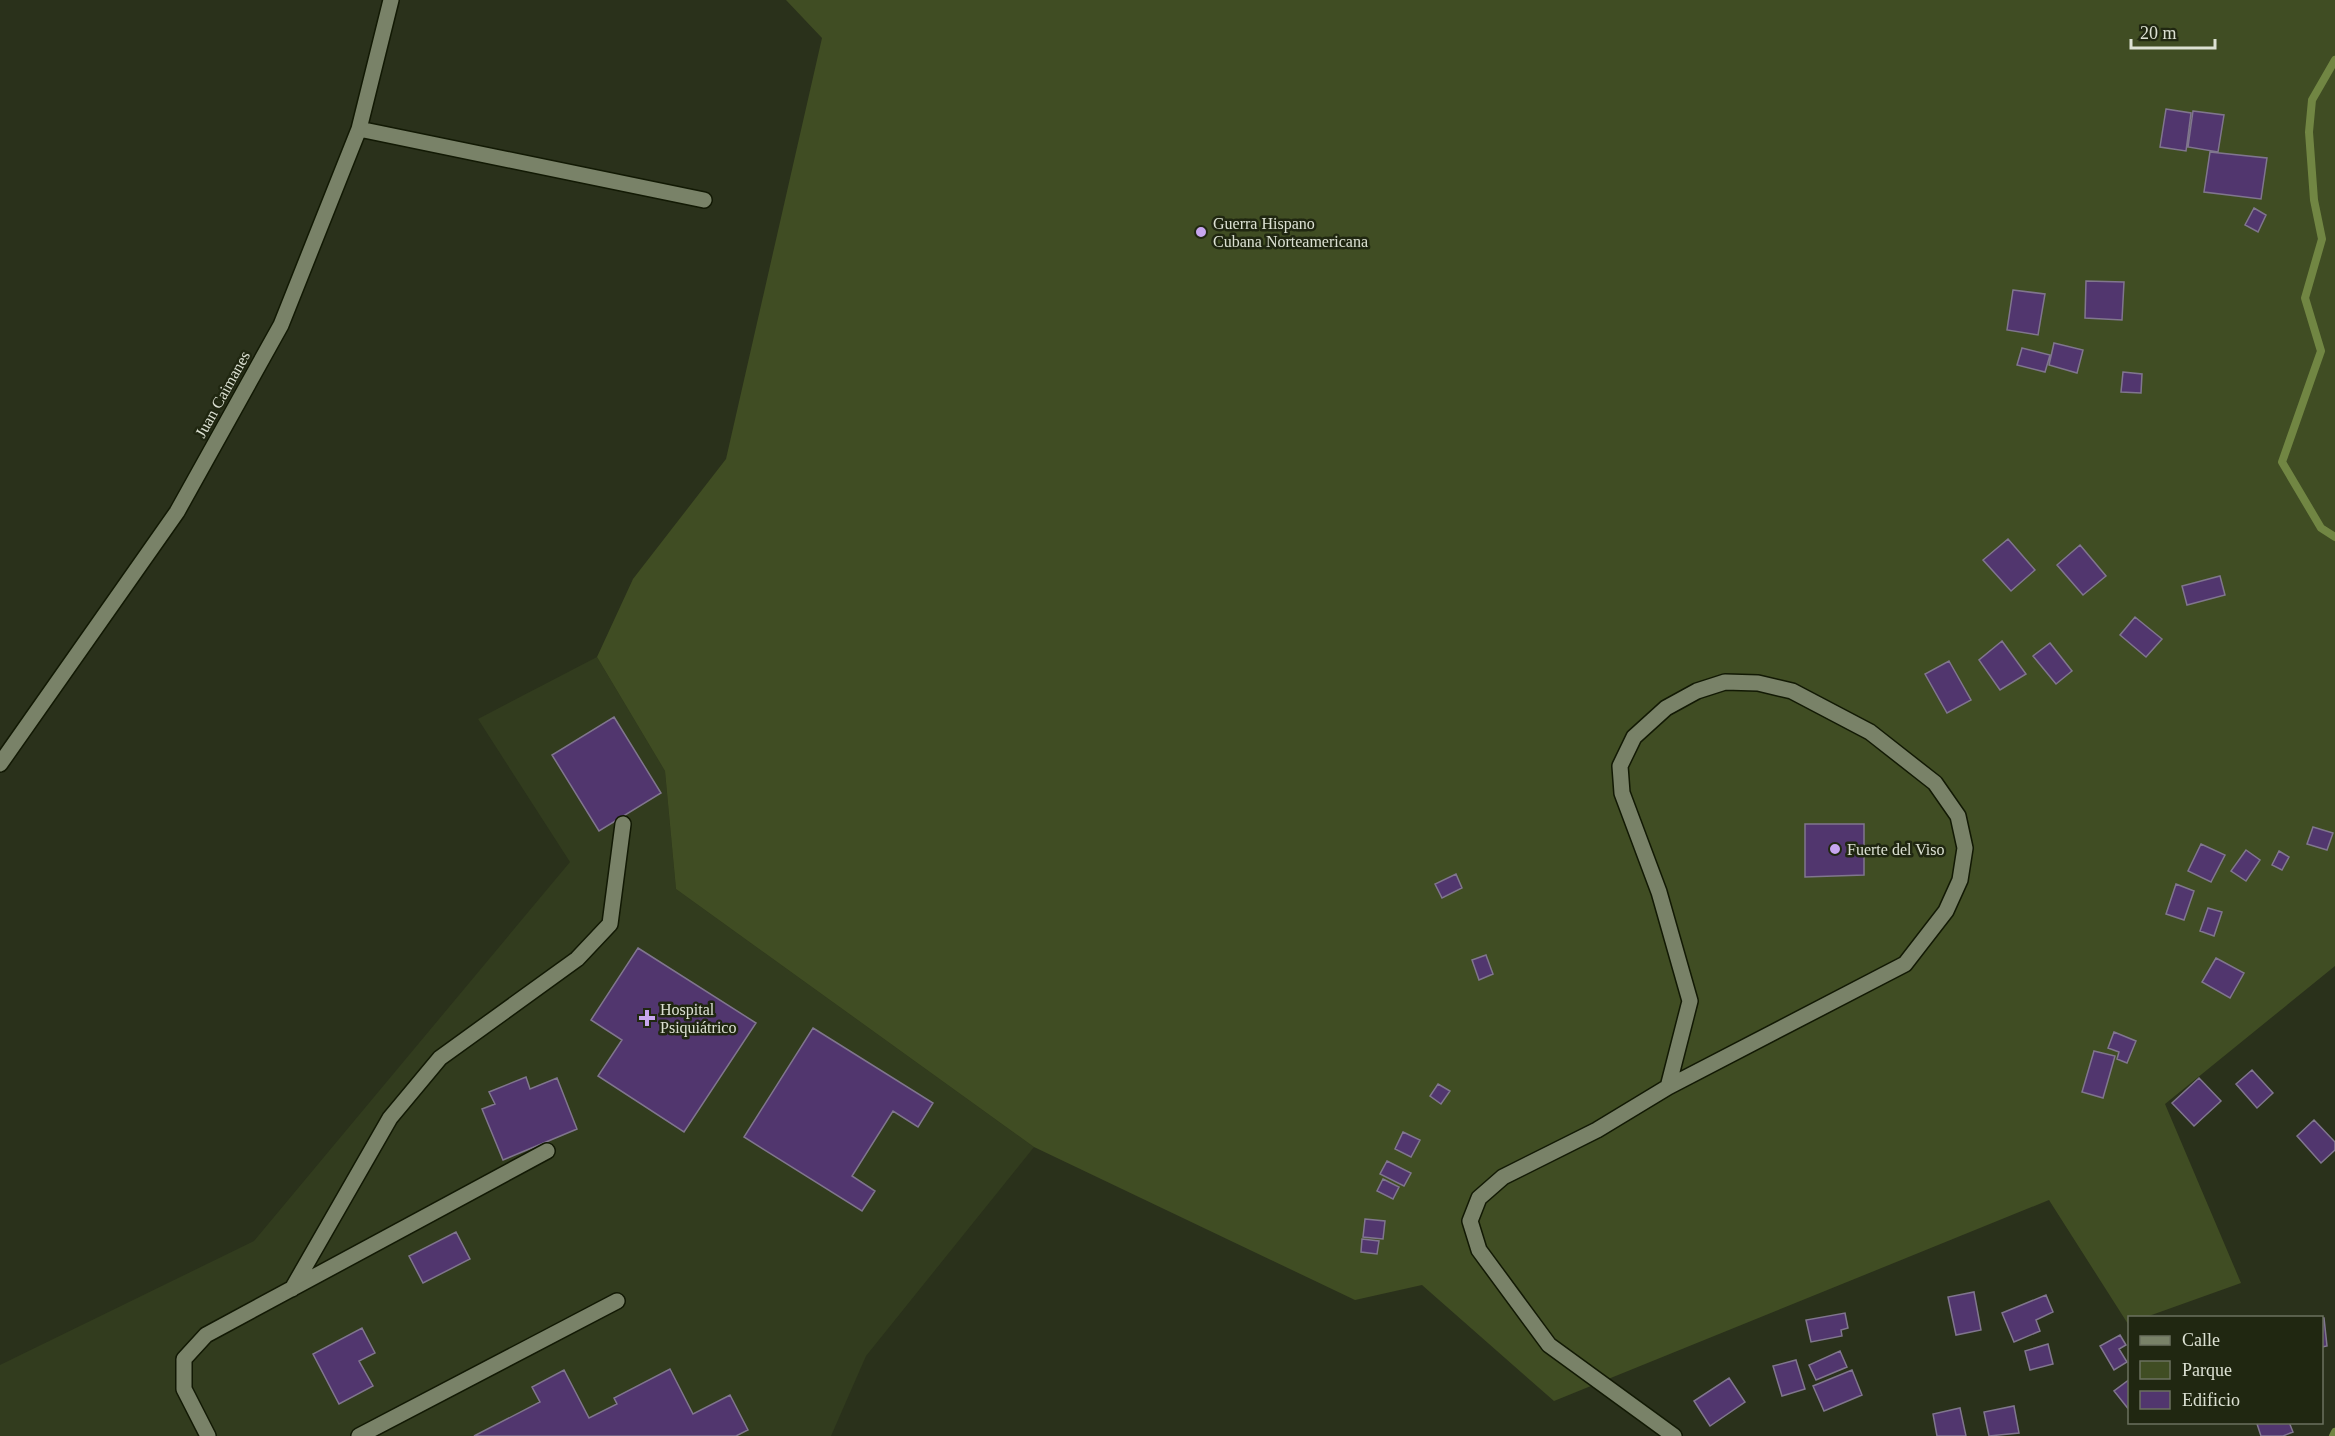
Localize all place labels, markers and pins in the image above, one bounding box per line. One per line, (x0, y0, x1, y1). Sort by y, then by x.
place label: Guerra Hispano Cubana Norteamericana (1213, 215, 1368, 250)
marker: Guerra Hispano Cubana Norteamericana (1194, 225, 1208, 239)
place label: Fuerte del Viso (1847, 841, 1944, 858)
marker: Fuerte del Viso (1828, 842, 1842, 856)
place label: Hospital Psiquiátrico (660, 1001, 736, 1037)
marker: Hospital Psiquiátrico (638, 1009, 656, 1027)

